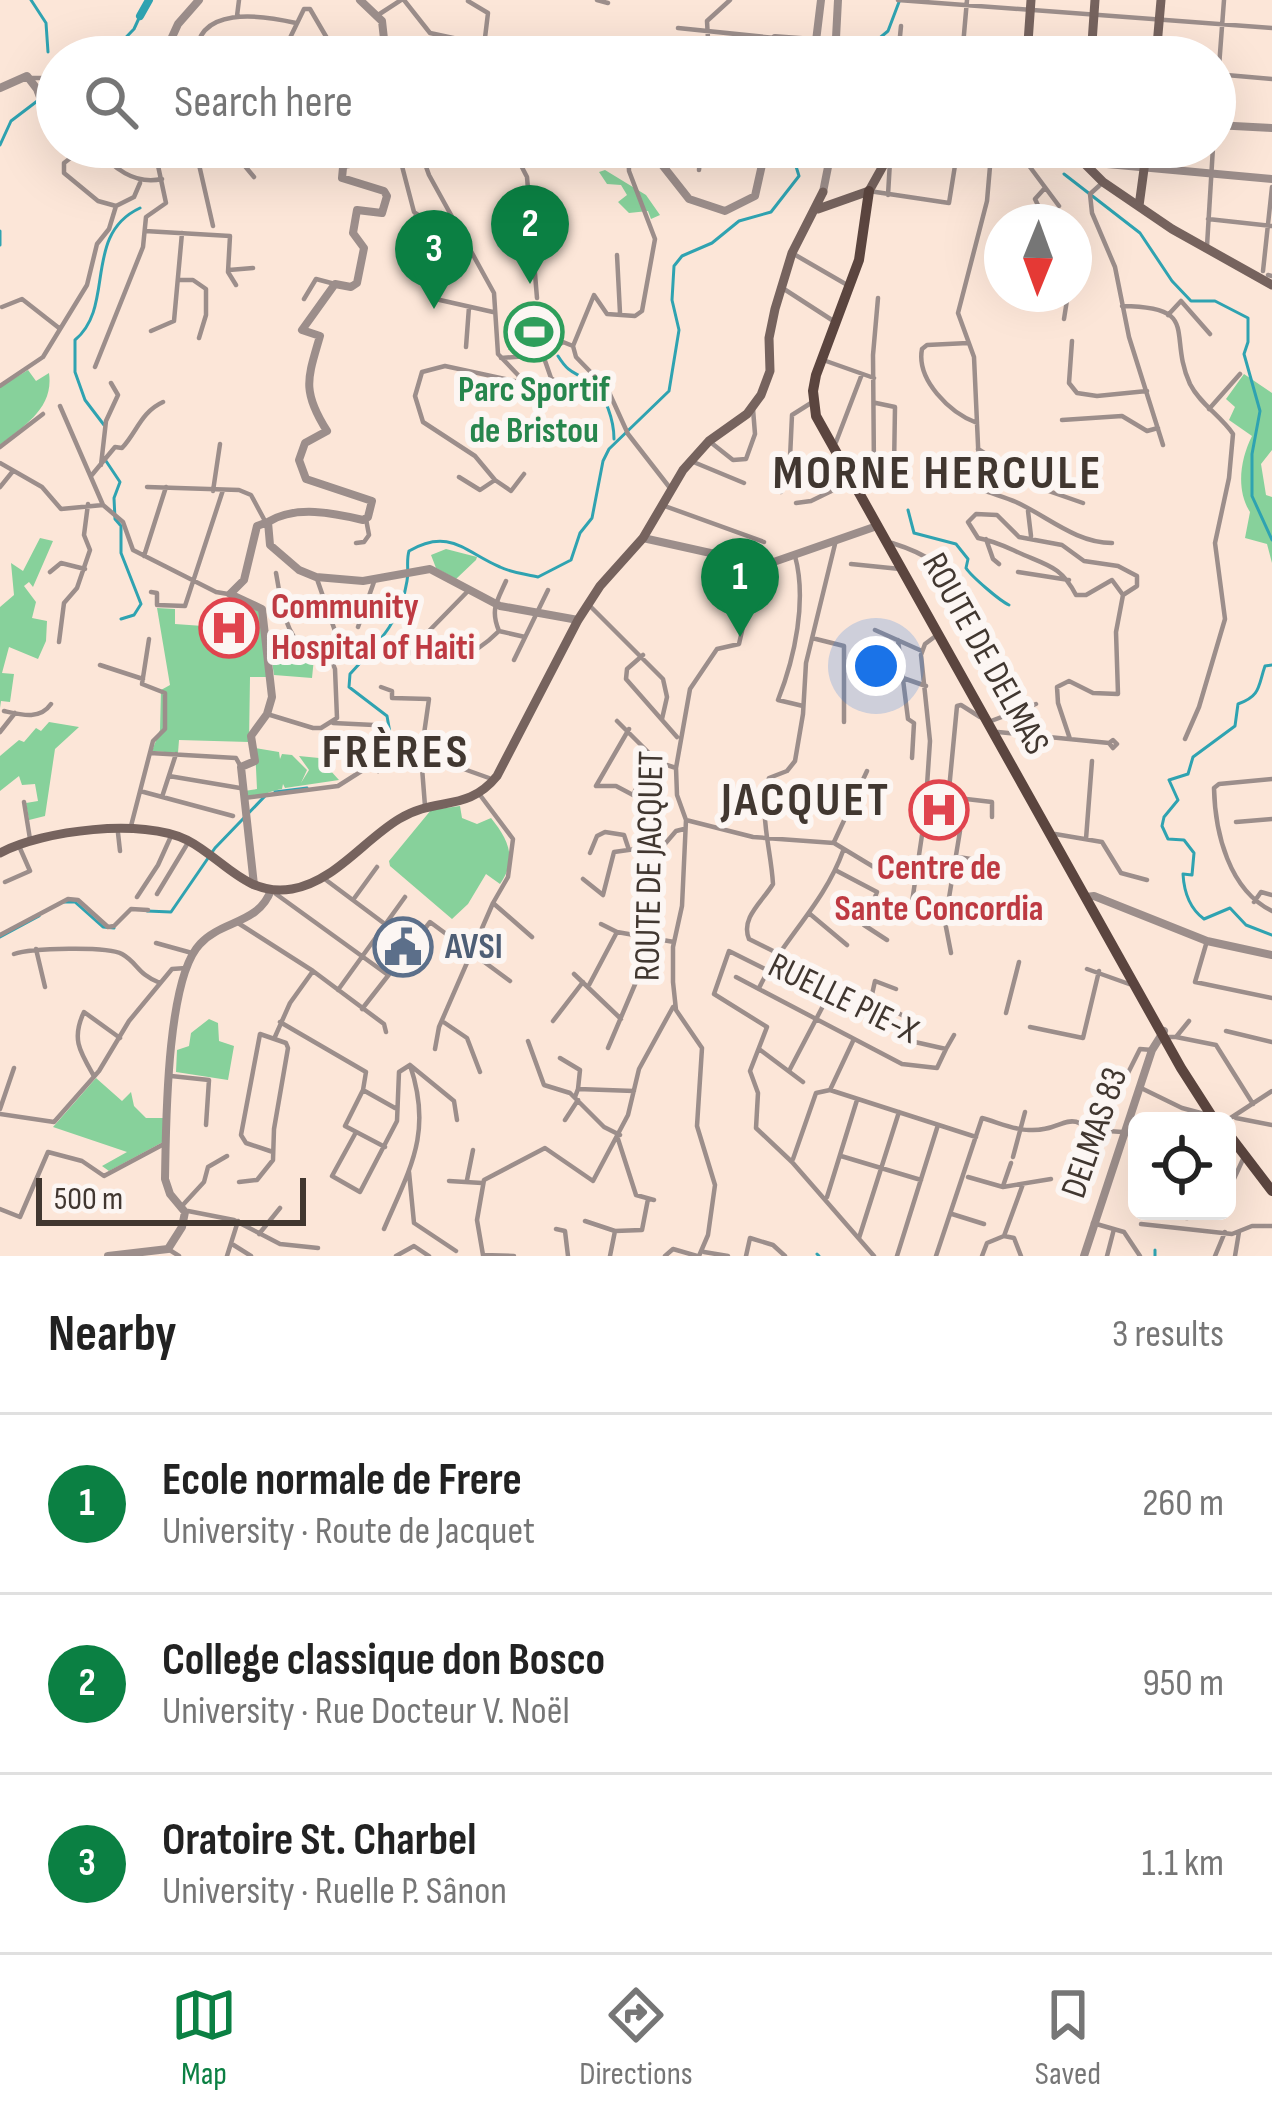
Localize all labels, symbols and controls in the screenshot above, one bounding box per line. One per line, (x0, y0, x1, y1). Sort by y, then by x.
search box (36, 36, 1236, 168)
icon: search (78, 69, 144, 135)
text: Search here (174, 75, 353, 130)
pin: 2 (491, 185, 569, 284)
north arrow (984, 204, 1092, 312)
pin: 3 (395, 210, 473, 309)
sports icon: Parc Sportif de Bristou (503, 301, 565, 363)
place label: Parc Sportif de Bristou (458, 369, 611, 453)
district label: MORNE HERCULE (773, 445, 1103, 502)
pin: 1 (701, 538, 779, 637)
street label: ROUTE DE DELMAS (912, 546, 1058, 762)
place label: Community Hospital of Haiti (271, 586, 475, 670)
hospital icon: Community Hospital of Haiti (198, 597, 260, 659)
your location (846, 636, 906, 696)
district label: FRÈRES (322, 724, 470, 781)
street label: ROUTE DE JACQUET (626, 751, 674, 981)
district label: JACQUET (720, 772, 891, 829)
hospital icon: Centre de Sante Concordia (908, 779, 970, 841)
place label: Centre de Sante Concordia (834, 847, 1044, 931)
public building icon: AVSI (372, 916, 434, 978)
place label: AVSI (444, 926, 503, 969)
street label: RUELLE PIE-X (761, 944, 925, 1054)
street label: DELMAS 83 (1053, 1062, 1137, 1204)
map controls (1128, 1112, 1236, 1220)
button: locate (1128, 1112, 1236, 1220)
scale bar (36, 1172, 306, 1225)
text: 500 m (54, 1179, 123, 1219)
text: Nearby (48, 1304, 177, 1365)
text: 3 results (1112, 1311, 1224, 1358)
text: Ecole normale de Frere (162, 1453, 522, 1508)
text: 1 (79, 1480, 95, 1527)
text: 260 m (1142, 1480, 1224, 1527)
text: University · Route de Jacquet (162, 1508, 535, 1555)
text: College classique don Bosco (162, 1633, 605, 1688)
text: 2 (78, 1660, 96, 1707)
text: 950 m (1142, 1660, 1224, 1707)
text: University · Rue Docteur V. Noël (162, 1688, 570, 1735)
text: Oratoire St. Charbel (162, 1813, 476, 1868)
text: 3 (78, 1840, 96, 1887)
text: 1.1 km (1142, 1840, 1224, 1887)
text: University · Ruelle P. Sânon (162, 1868, 507, 1915)
tab: Map (171, 1982, 237, 2094)
tab: Directions (579, 1982, 693, 2094)
tab: Saved (1035, 1982, 1101, 2094)

